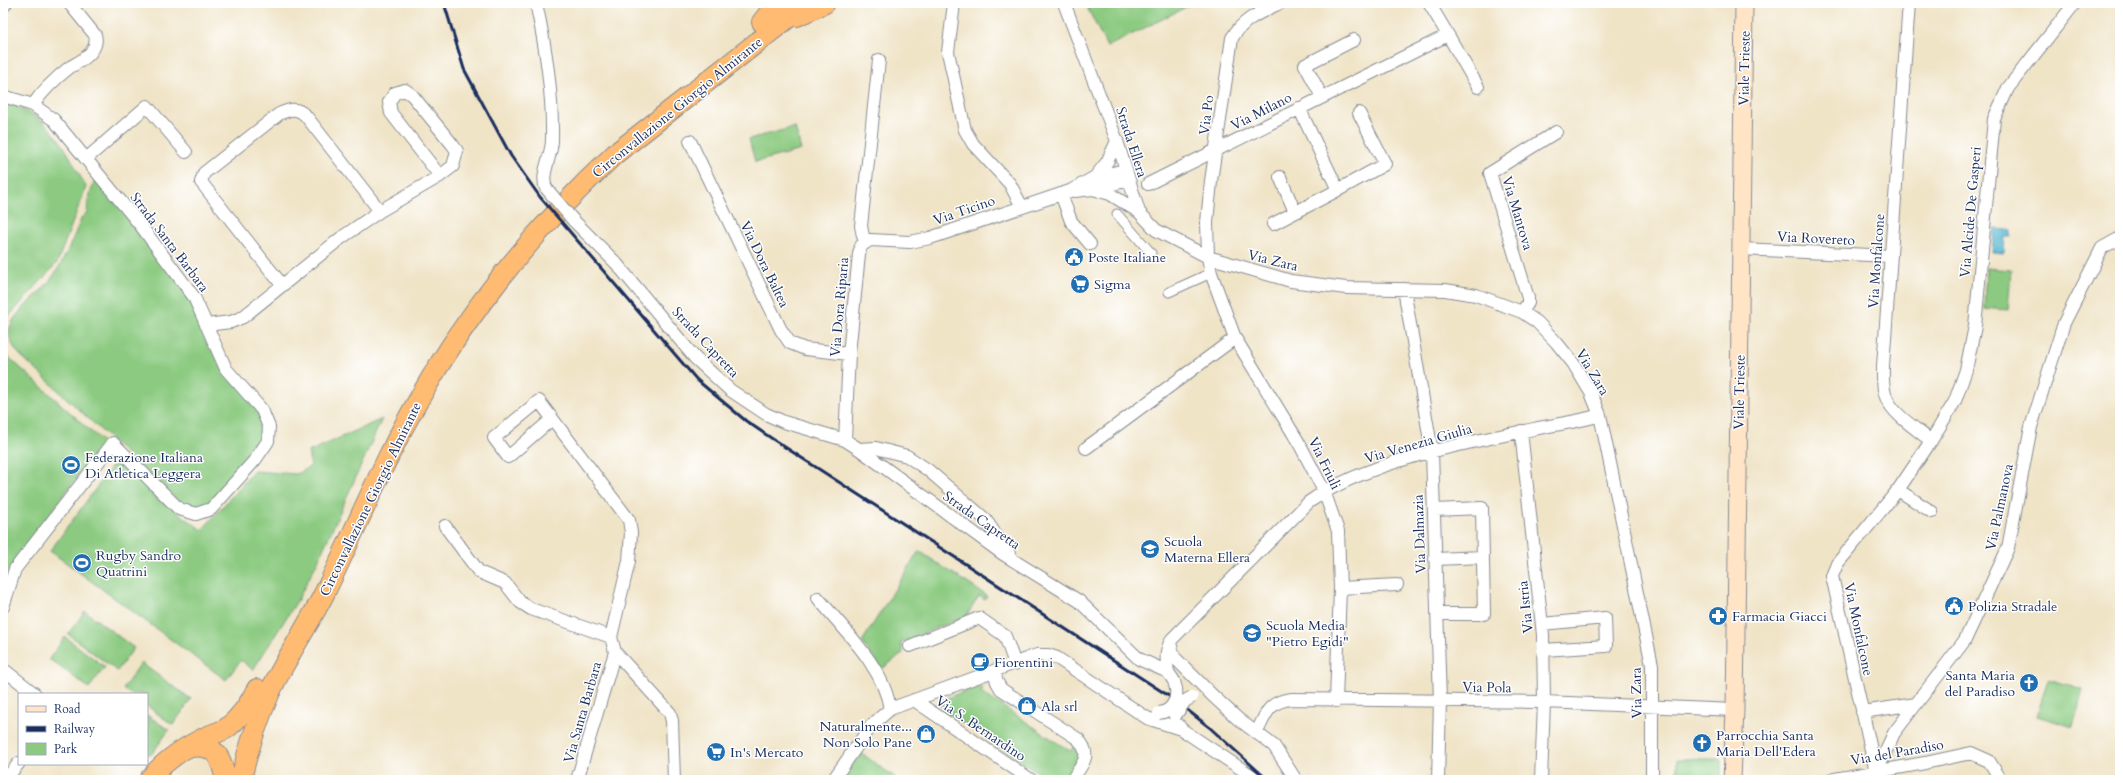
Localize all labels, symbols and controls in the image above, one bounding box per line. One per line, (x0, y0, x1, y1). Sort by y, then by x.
street label: Viale Trieste (1734, 30, 1755, 106)
street label: Circonvallazione Giorgio Almirante (588, 33, 766, 182)
street label: Via Milano (1227, 88, 1295, 135)
street label: Via Po (1195, 94, 1218, 136)
street label: Strada Ellera (1111, 104, 1152, 180)
street label: Via Alcide De Gasperi (1955, 146, 1986, 278)
street label: Via Mantova (1497, 174, 1538, 252)
street label: Strada Santa Barbara (126, 188, 213, 296)
street label: Via Ticino (931, 191, 998, 230)
street label: Via Monfalcone (1864, 213, 1889, 309)
street label: Via Dora Baltea (735, 218, 794, 311)
street label: Via Rovereto (1776, 227, 1856, 250)
street label: Via Zara (1246, 245, 1300, 276)
public building icon: Poste Italiane (1063, 246, 1085, 268)
place label: Poste Italiane (1088, 248, 1166, 267)
street label: Via Dora Riparia (826, 256, 853, 358)
supermarket icon: Sigma (1069, 273, 1091, 295)
place label: Sigma (1094, 275, 1131, 294)
street label: Strada Capretta (668, 303, 743, 382)
street label: Via Zara (1571, 345, 1614, 399)
street label: Viale Trieste (1729, 354, 1750, 430)
street label: Circonvallazione Giorgio Almirante (315, 399, 426, 599)
street label: Via Venezia Giulia (1362, 419, 1474, 468)
street label: Via Friuli (1304, 434, 1345, 493)
place label: Federazione Italiana Di Atletica Leggera (85, 448, 203, 483)
sports icon: Federazione Italiana Di Atletica Leggera (60, 454, 82, 476)
street label: Via Palmanova (1981, 462, 2018, 552)
street label: Strada Capretta (939, 487, 1024, 554)
street label: Via Dalmazia (1409, 494, 1430, 574)
place label: Scuola Materna Ellera (1164, 532, 1250, 567)
school or university icon: Scuola Materna Ellera (1139, 538, 1161, 560)
place label: Rugby Sandro Quatrini (96, 546, 181, 581)
sports icon: Rugby Sandro Quatrini (71, 552, 93, 574)
street label: Via Istria (1513, 580, 1538, 634)
street label: Via Monfalcone (1839, 581, 1878, 677)
public building icon: Polizia Stradale (1943, 595, 1965, 617)
place label: Polizia Stradale (1968, 597, 2057, 616)
pharmacy icon: Farmacia Giacci (1707, 605, 1729, 627)
place label: Farmacia Giacci (1732, 607, 1827, 626)
place label: Scuola Media "Pietro Egidi" (1266, 616, 1349, 651)
school or university icon: Scuola Media "Pietro Egidi" (1241, 622, 1263, 644)
cafe icon: Fiorentini (969, 651, 991, 673)
place label: Fiorentini (994, 653, 1053, 672)
street label: Via Santa Barbara (559, 659, 606, 765)
place label: Santa Maria del Paradiso (1945, 666, 2015, 701)
street label: Via Zara (1627, 667, 1646, 719)
church icon: Santa Maria del Paradiso (2018, 672, 2040, 694)
street label: Via Pola (1462, 678, 1512, 697)
street label: Via S. Bernardino (932, 691, 1030, 766)
legend (18, 693, 148, 765)
shop icon: Ala srl (1016, 695, 1038, 717)
place label: Ala srl (1041, 697, 1078, 716)
text: Road (54, 701, 81, 717)
place label: Naturalmente... Non Solo Pane (820, 717, 912, 752)
text: Railway (54, 721, 96, 737)
shop icon: Naturalmente... Non Solo Pane (915, 723, 937, 745)
place label: Parrocchia Santa Maria Dell'Edera (1716, 726, 1816, 761)
church icon: Parrocchia Santa Maria Dell'Edera (1691, 732, 1713, 754)
street label: Via del Paradiso (1849, 735, 1946, 770)
text: Park (54, 741, 78, 757)
supermarket icon: In's Mercato (705, 741, 727, 763)
place label: In's Mercato (730, 743, 804, 762)

